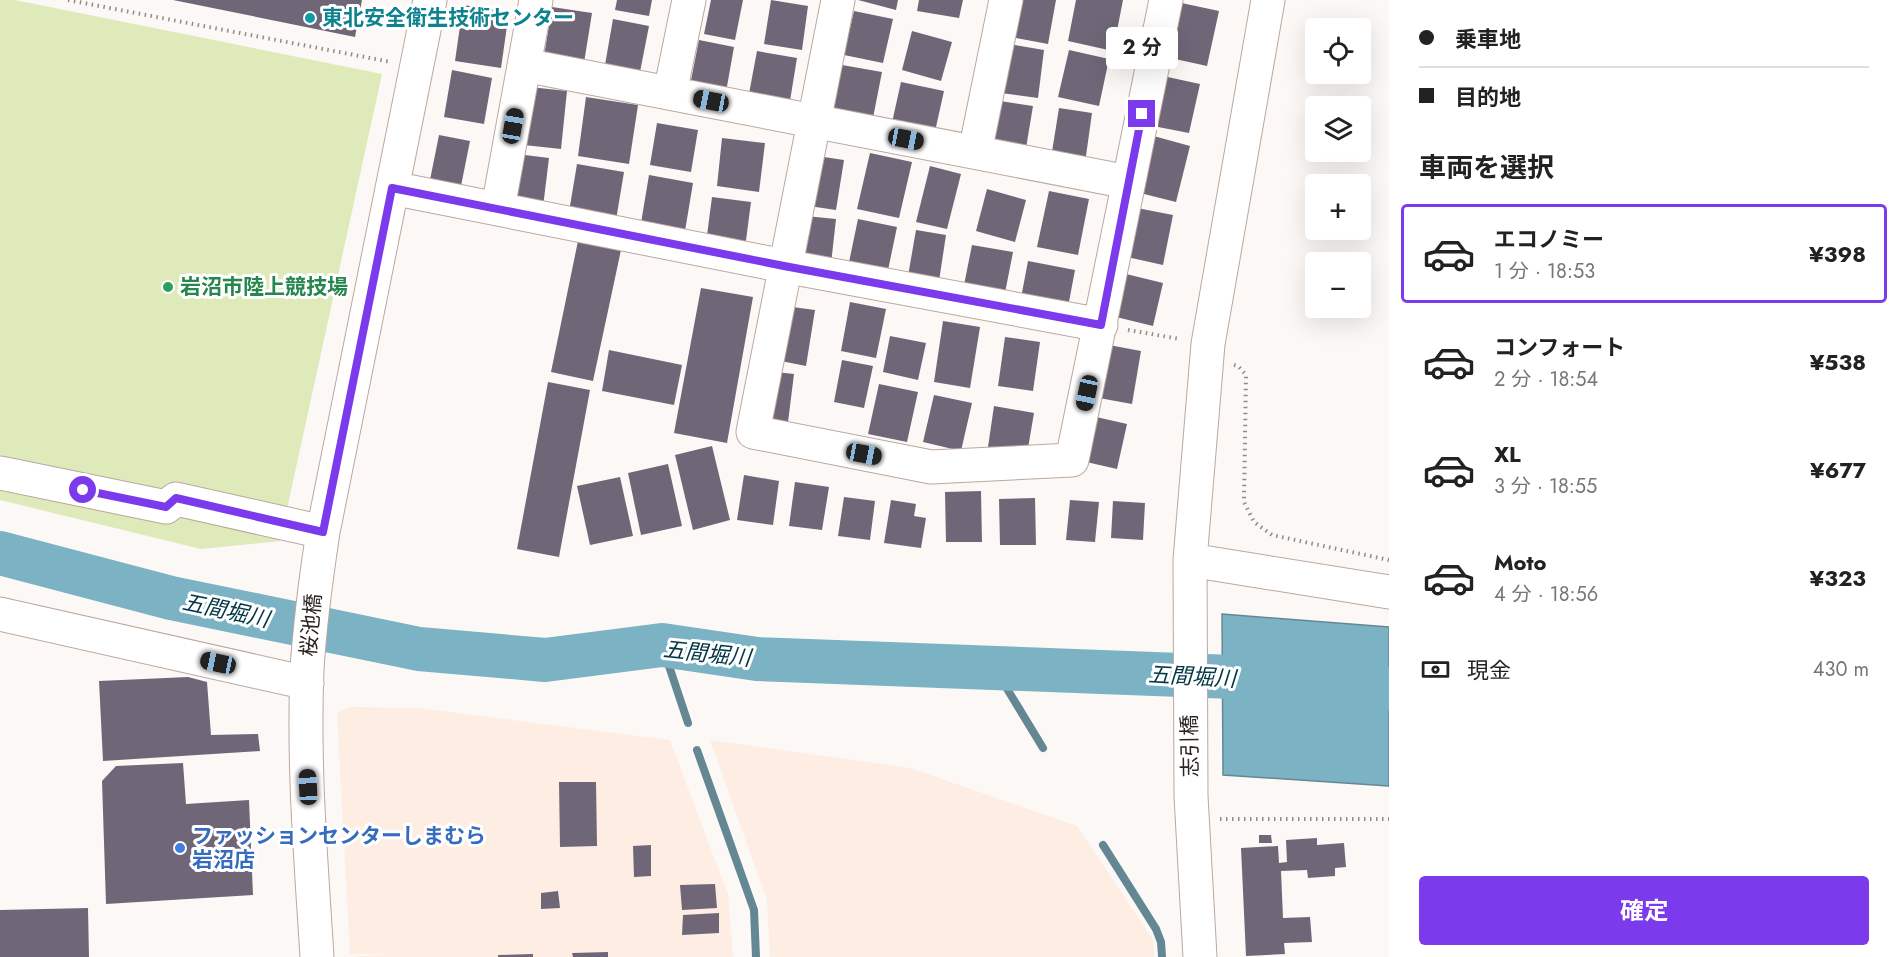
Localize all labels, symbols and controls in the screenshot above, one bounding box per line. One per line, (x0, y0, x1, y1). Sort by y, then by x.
place label: 東北安全衛生技術センター (322, 3, 574, 33)
marker: 東北安全衛生技術センター (303, 11, 317, 25)
map controls (1305, 18, 1371, 318)
button: locate (1305, 18, 1371, 84)
text: 乗車地 (1455, 23, 1521, 55)
callout: 2 分 (1106, 27, 1178, 69)
text: 2 分 (1122, 33, 1162, 62)
text: 目的地 (1455, 81, 1521, 113)
car (692, 89, 730, 113)
button: layers (1305, 96, 1371, 162)
route end (1128, 100, 1155, 127)
car (501, 107, 525, 145)
car (887, 127, 925, 151)
text: 車両を選択 (1419, 148, 1554, 187)
button: + (1305, 174, 1371, 240)
text: エコノミー (1494, 223, 1604, 255)
icon: car (1422, 227, 1476, 281)
text: ¥398 (1809, 238, 1866, 270)
button: − (1305, 252, 1371, 318)
text: 1 分 · 18:53 (1494, 257, 1595, 286)
place label: 岩沼市陸上競技場 (180, 272, 348, 302)
marker: 岩沼市陸上競技場 (161, 280, 175, 294)
text: コンフォート (1494, 331, 1625, 363)
icon: car (1422, 335, 1476, 389)
text: ¥538 (1810, 346, 1866, 378)
text: 2 分 · 18:54 (1494, 365, 1598, 394)
car (1074, 374, 1100, 412)
text: XL (1494, 438, 1521, 470)
car (845, 442, 883, 466)
icon: car (1422, 443, 1476, 497)
text: ¥677 (1810, 454, 1866, 486)
text: 3 分 · 18:55 (1494, 472, 1597, 501)
route start (69, 476, 96, 503)
text: Moto (1494, 546, 1547, 578)
icon: car (1422, 551, 1476, 605)
text: ¥323 (1810, 562, 1866, 594)
text: 4 分 · 18:56 (1494, 580, 1598, 609)
water label: 五間堀川 (180, 585, 274, 635)
street label: 桜池橋 (293, 592, 329, 658)
water label: 五間堀川 (662, 632, 754, 674)
car (199, 650, 237, 676)
icon: cash (1419, 653, 1452, 686)
text: 現金 (1467, 654, 1511, 686)
text: 430 m (1813, 655, 1869, 684)
water label: 五間堀川 (1147, 658, 1239, 694)
street label: 志引橋 (1174, 714, 1206, 778)
car (298, 769, 318, 805)
place label: ファッションセンターしまむら 岩沼店 (192, 821, 486, 875)
marker: ファッションセンターしまむら 岩沼店 (173, 841, 187, 855)
button: 確定 (1419, 876, 1869, 945)

